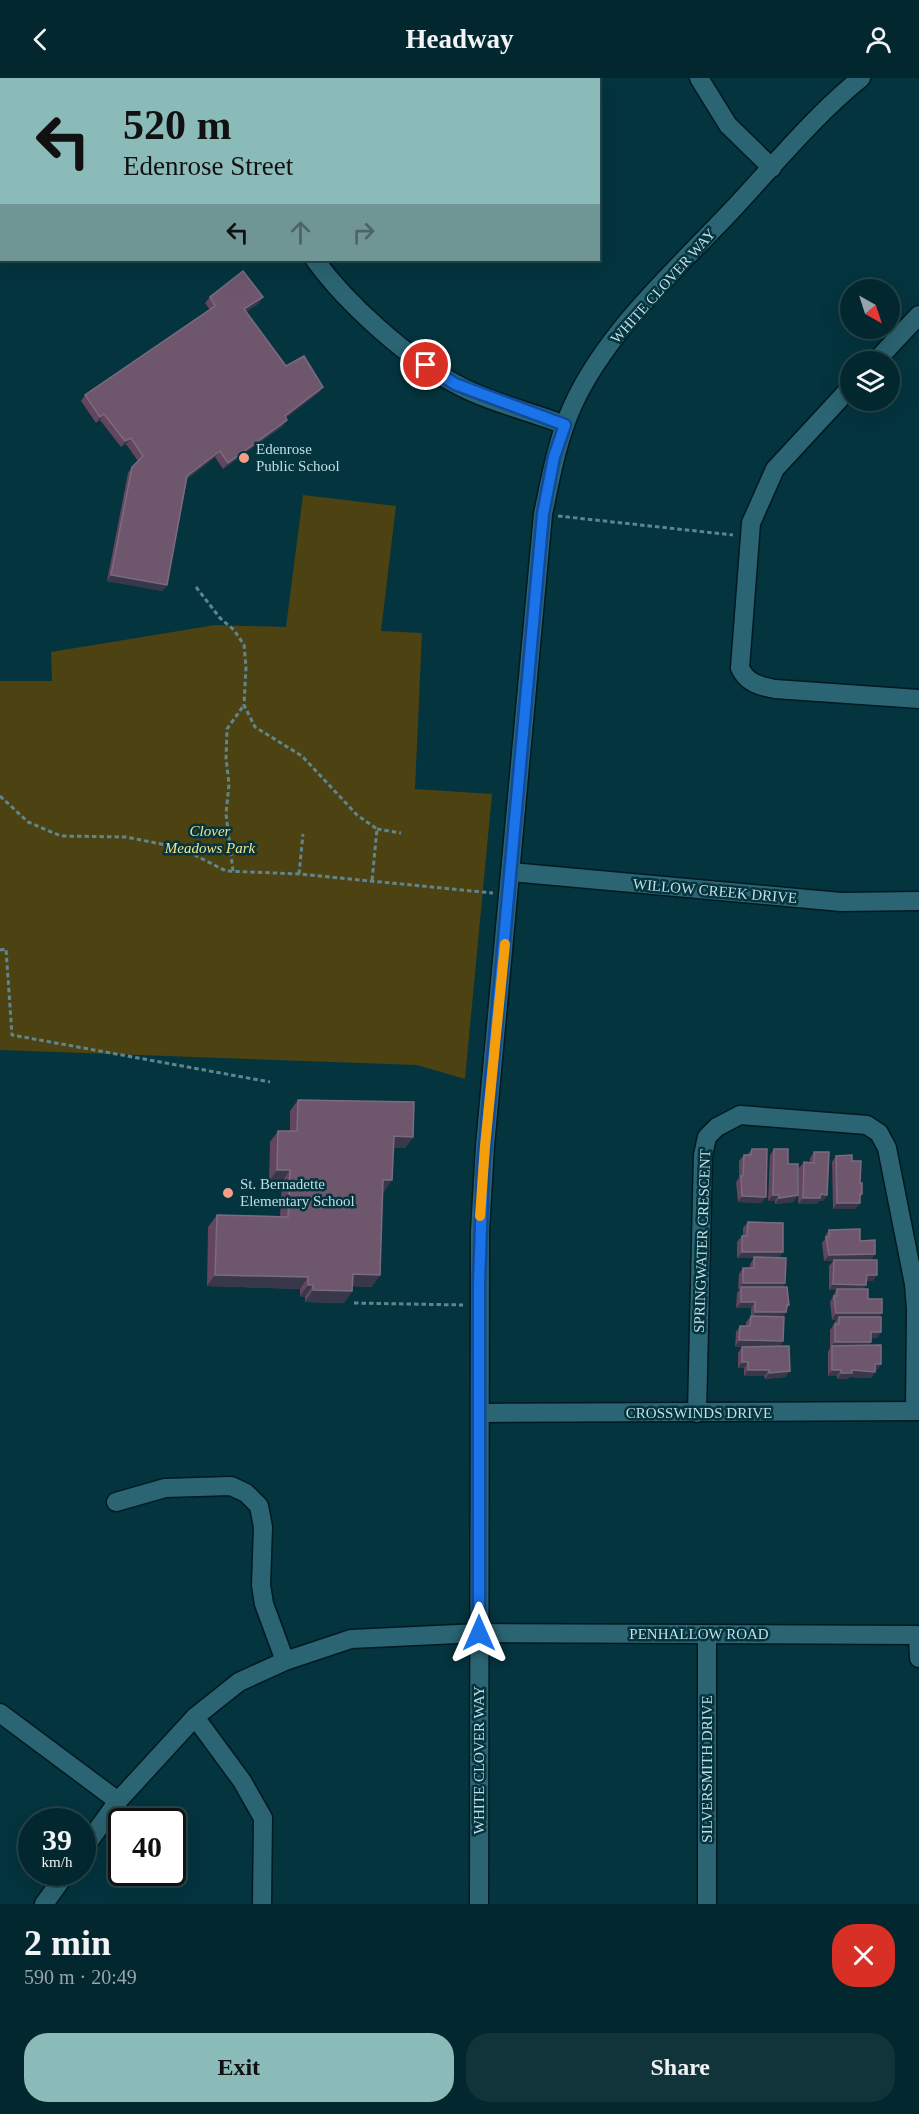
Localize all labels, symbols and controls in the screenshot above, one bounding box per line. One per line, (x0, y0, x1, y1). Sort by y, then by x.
icon: back (24, 23, 57, 56)
icon: person (862, 23, 895, 56)
text: Headway (406, 24, 514, 54)
icon: left (24, 102, 102, 180)
text: 520 m (123, 102, 232, 148)
text: Edenrose Street (123, 151, 293, 181)
icon: left (221, 216, 254, 249)
icon: ahead (284, 216, 317, 249)
icon: right (347, 216, 380, 249)
street label: WHITE CLOVER WAY (607, 225, 719, 346)
north arrow (840, 279, 900, 339)
map controls (840, 279, 900, 411)
pin (400, 339, 451, 390)
icon: arrive (409, 348, 442, 381)
button: layers (840, 351, 900, 411)
place label: Edenrose Public School (256, 441, 340, 474)
marker: Edenrose Public School (237, 451, 251, 465)
park label: Clover Meadows Park (164, 823, 256, 856)
street label: WILLOW CREEK DRIVE (632, 876, 798, 906)
street label: SPRINGWATER CRESCENT (691, 1149, 713, 1333)
place label: St. Bernadette Elementary School (240, 1176, 355, 1209)
marker: St. Bernadette Elementary School (221, 1186, 235, 1200)
street label: CROSSWINDS DRIVE (626, 1405, 772, 1421)
position arrow (447, 1601, 511, 1665)
street label: PENHALLOW ROAD (629, 1626, 769, 1642)
street label: WHITE CLOVER WAY (471, 1686, 487, 1834)
street label: SILVERSMITH DRIVE (699, 1695, 715, 1843)
speed limit sign: 40 (108, 1808, 186, 1886)
text: 39 (42, 1823, 72, 1856)
text: km/h (42, 1854, 72, 1870)
text: 2 min (24, 1923, 111, 1963)
button: close (832, 1924, 895, 1987)
text: 590 m · 20:49 (24, 1966, 137, 1988)
button: Exit (24, 2033, 454, 2102)
button: Share (466, 2033, 895, 2102)

